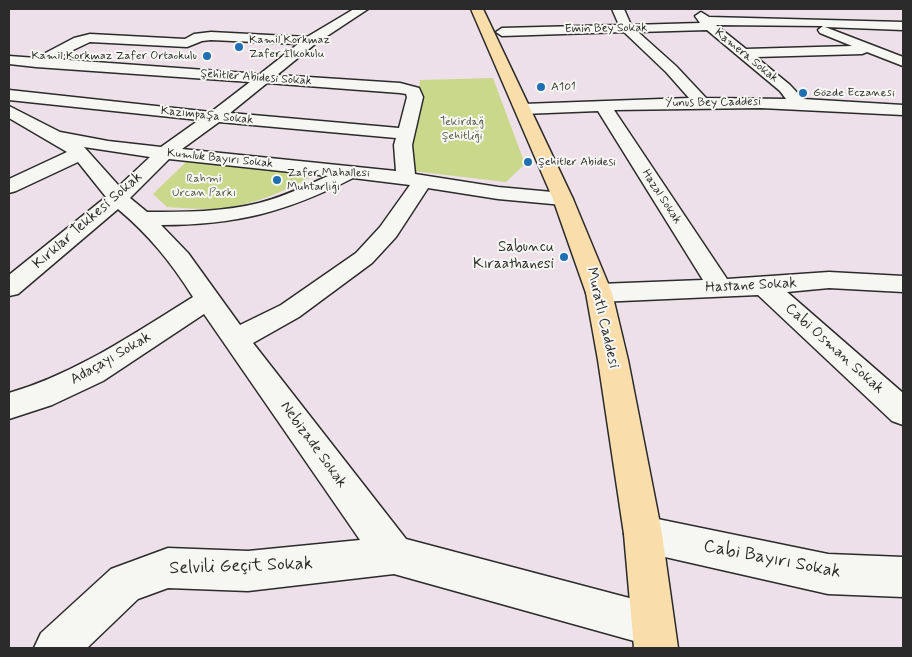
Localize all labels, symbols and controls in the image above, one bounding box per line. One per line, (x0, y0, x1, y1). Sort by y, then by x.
street label: Emin Bey Sokak (565, 21, 647, 37)
street label: Kamera Sokak (711, 26, 781, 86)
place label: Kamil Korkmaz Zafer İlkokulu (249, 33, 330, 61)
marker: Kamil Korkmaz Zafer İlkokulu (233, 41, 245, 53)
place label: Kamil Korkmaz Zafer Ortaokulu (31, 49, 197, 63)
marker: Kamil Korkmaz Zafer Ortaokulu (201, 50, 213, 62)
street label: Şehitler Abidesi Sokak (200, 67, 312, 89)
place label: A101 (551, 80, 576, 94)
marker: A101 (535, 81, 547, 93)
place label: Gözde Eczanesi (813, 86, 895, 100)
marker: Gözde Eczanesi (797, 87, 809, 99)
street label: Yunus Bey Caddesi (665, 95, 761, 111)
street label: Kazımpaşa Sokak (160, 104, 254, 128)
park label: Tekirdağ Şehitliği (440, 115, 484, 143)
street label: Kumluk Bayırı Sokak (166, 146, 274, 172)
place label: Şehitler Abidesi (538, 155, 616, 169)
marker: Şehitler Abidesi (522, 156, 534, 168)
place label: Zafer Mahallesi Muhtarlığı (287, 166, 370, 194)
street label: Hazal Sokak (638, 167, 684, 227)
street label: Kırklar Tekkesi Sokak (30, 169, 146, 273)
park label: Rahmi Urcan Parkı (172, 172, 236, 200)
marker: Zafer Mahallesi Muhtarlığı (271, 174, 283, 186)
place label: Sabuncu Kıraathanesi (473, 239, 554, 274)
marker: Sabuncu Kıraathanesi (558, 251, 570, 263)
street label: Muratlı Caddesi (582, 266, 622, 370)
street label: Hastane Sokak (705, 275, 797, 297)
street label: Cabi Osman Sokak (781, 300, 887, 398)
street label: Adaçayı Sokak (67, 329, 155, 389)
street label: Nebizade Sokak (276, 398, 350, 492)
street label: Cabi Bayırı Sokak (701, 536, 843, 584)
street label: Selvili Geçit Sokak (169, 554, 313, 580)

